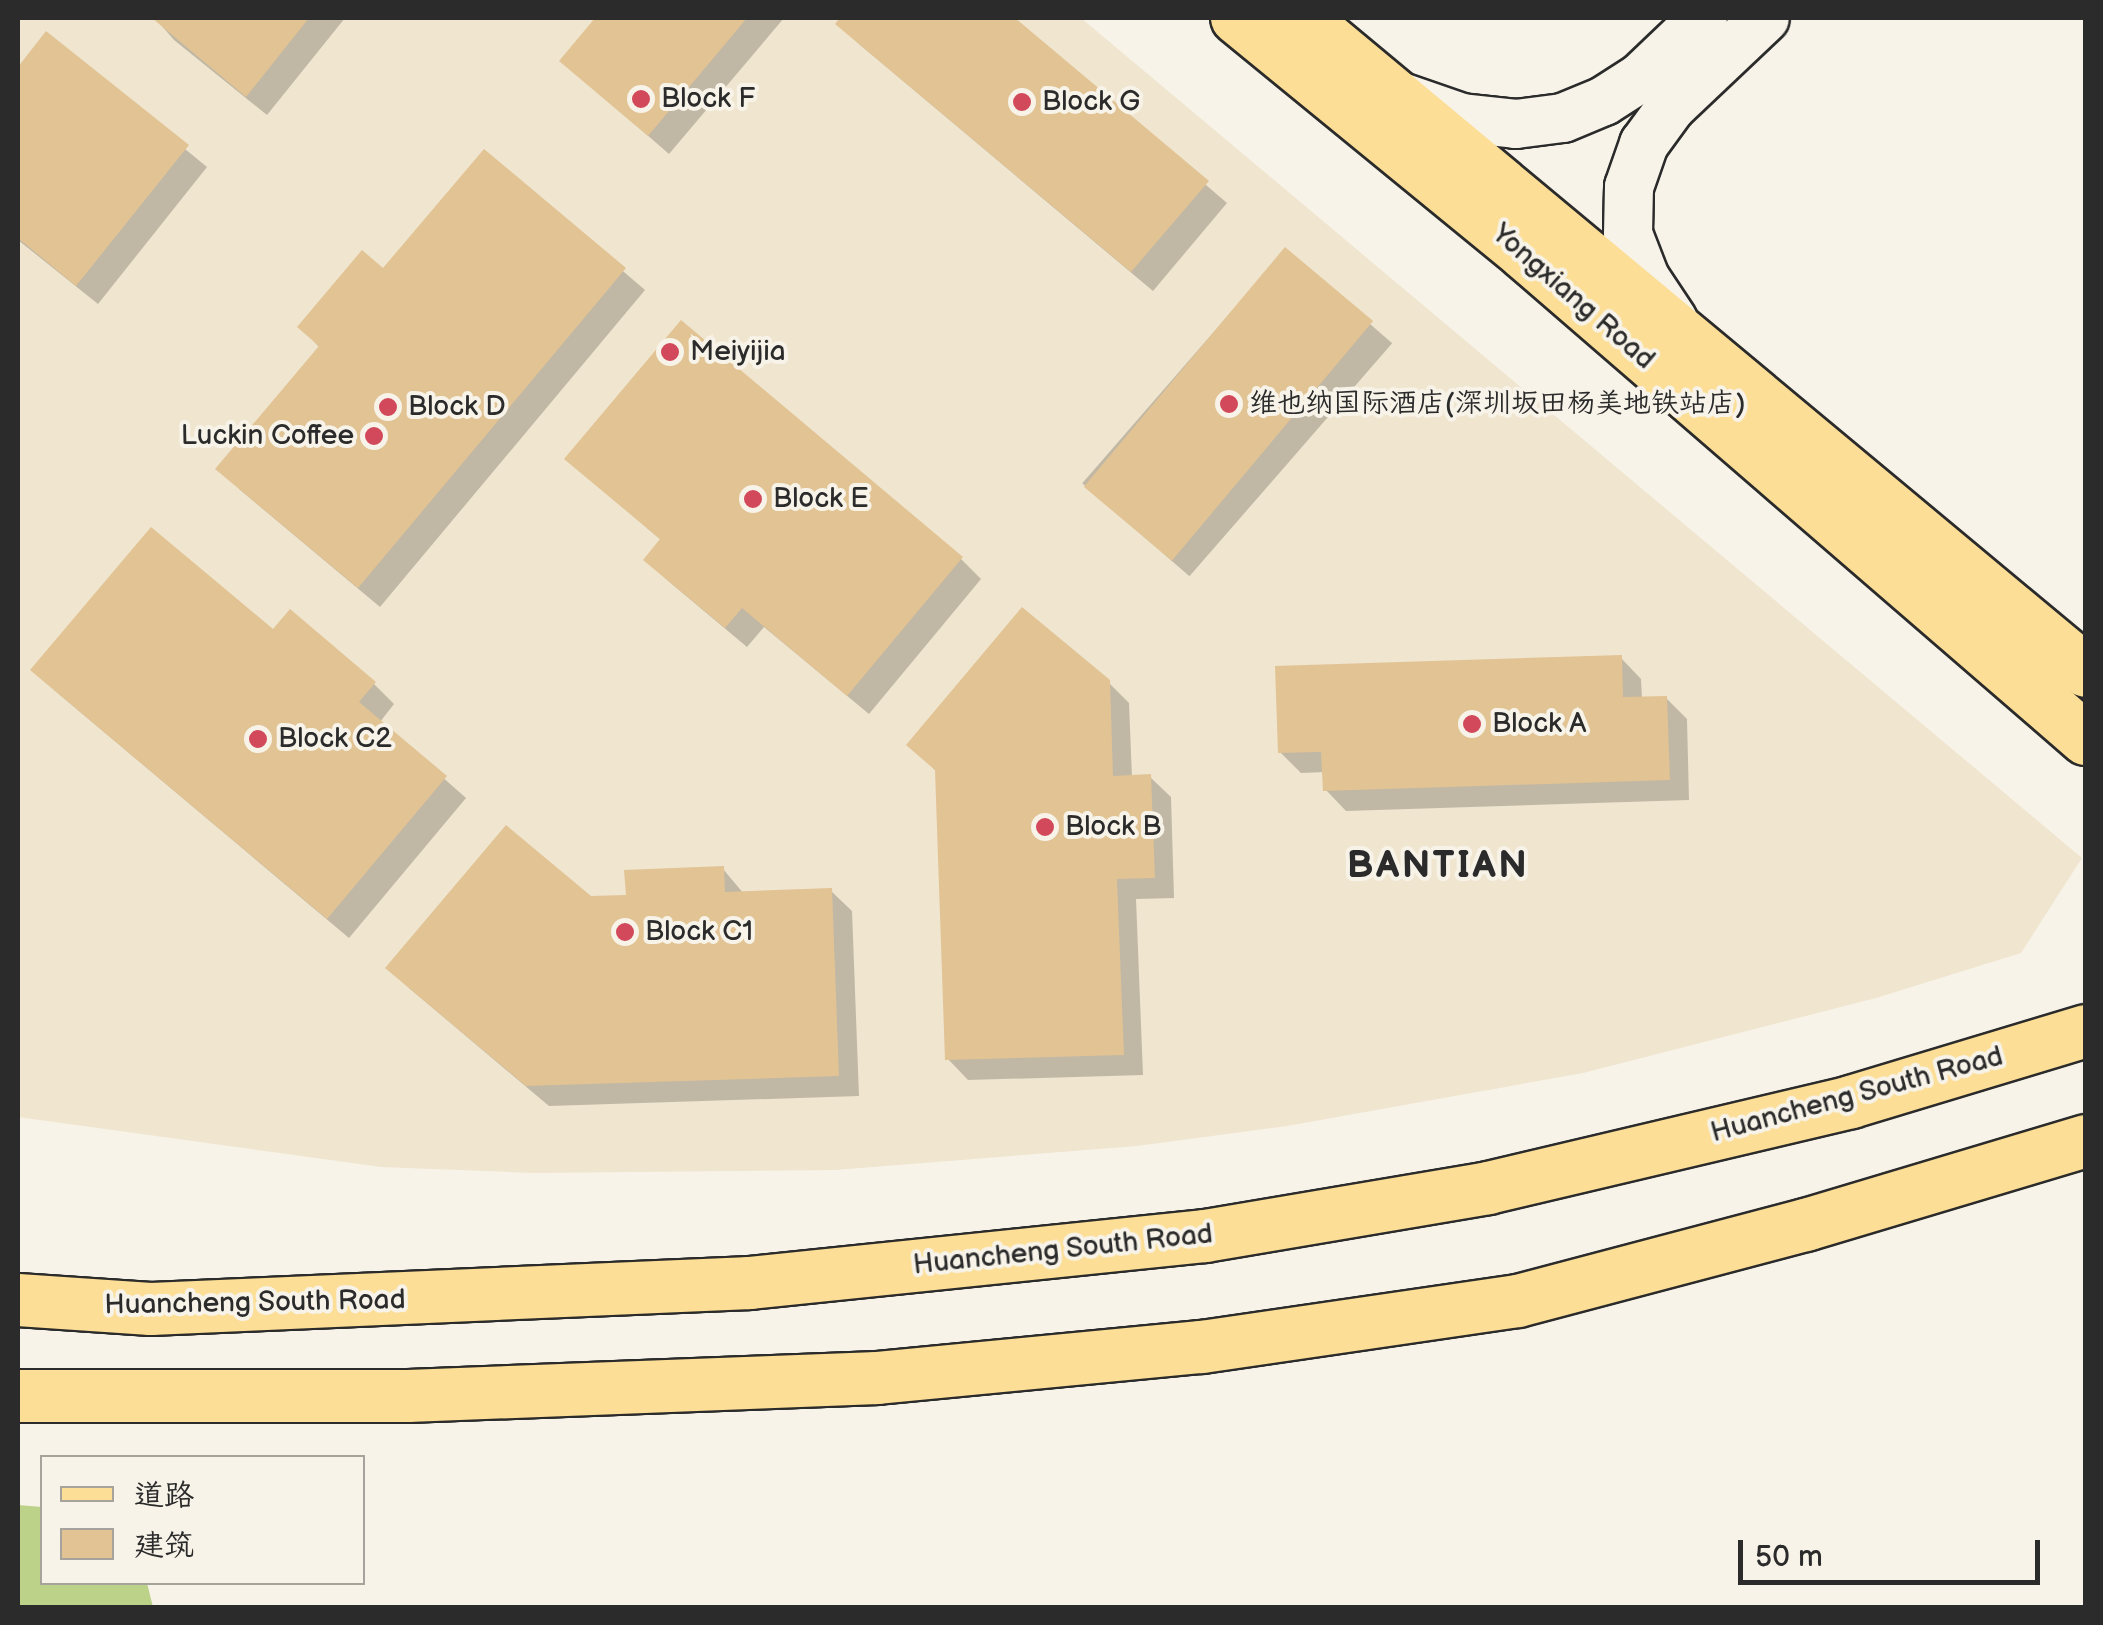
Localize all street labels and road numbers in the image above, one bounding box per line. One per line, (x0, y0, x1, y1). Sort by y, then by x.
street label: Yongxiang Road (1485, 217, 1661, 377)
street label: Huancheng South Road (1707, 1040, 2007, 1150)
street label: Huancheng South Road (911, 1218, 1215, 1282)
street label: Huancheng South Road (104, 1284, 406, 1322)

